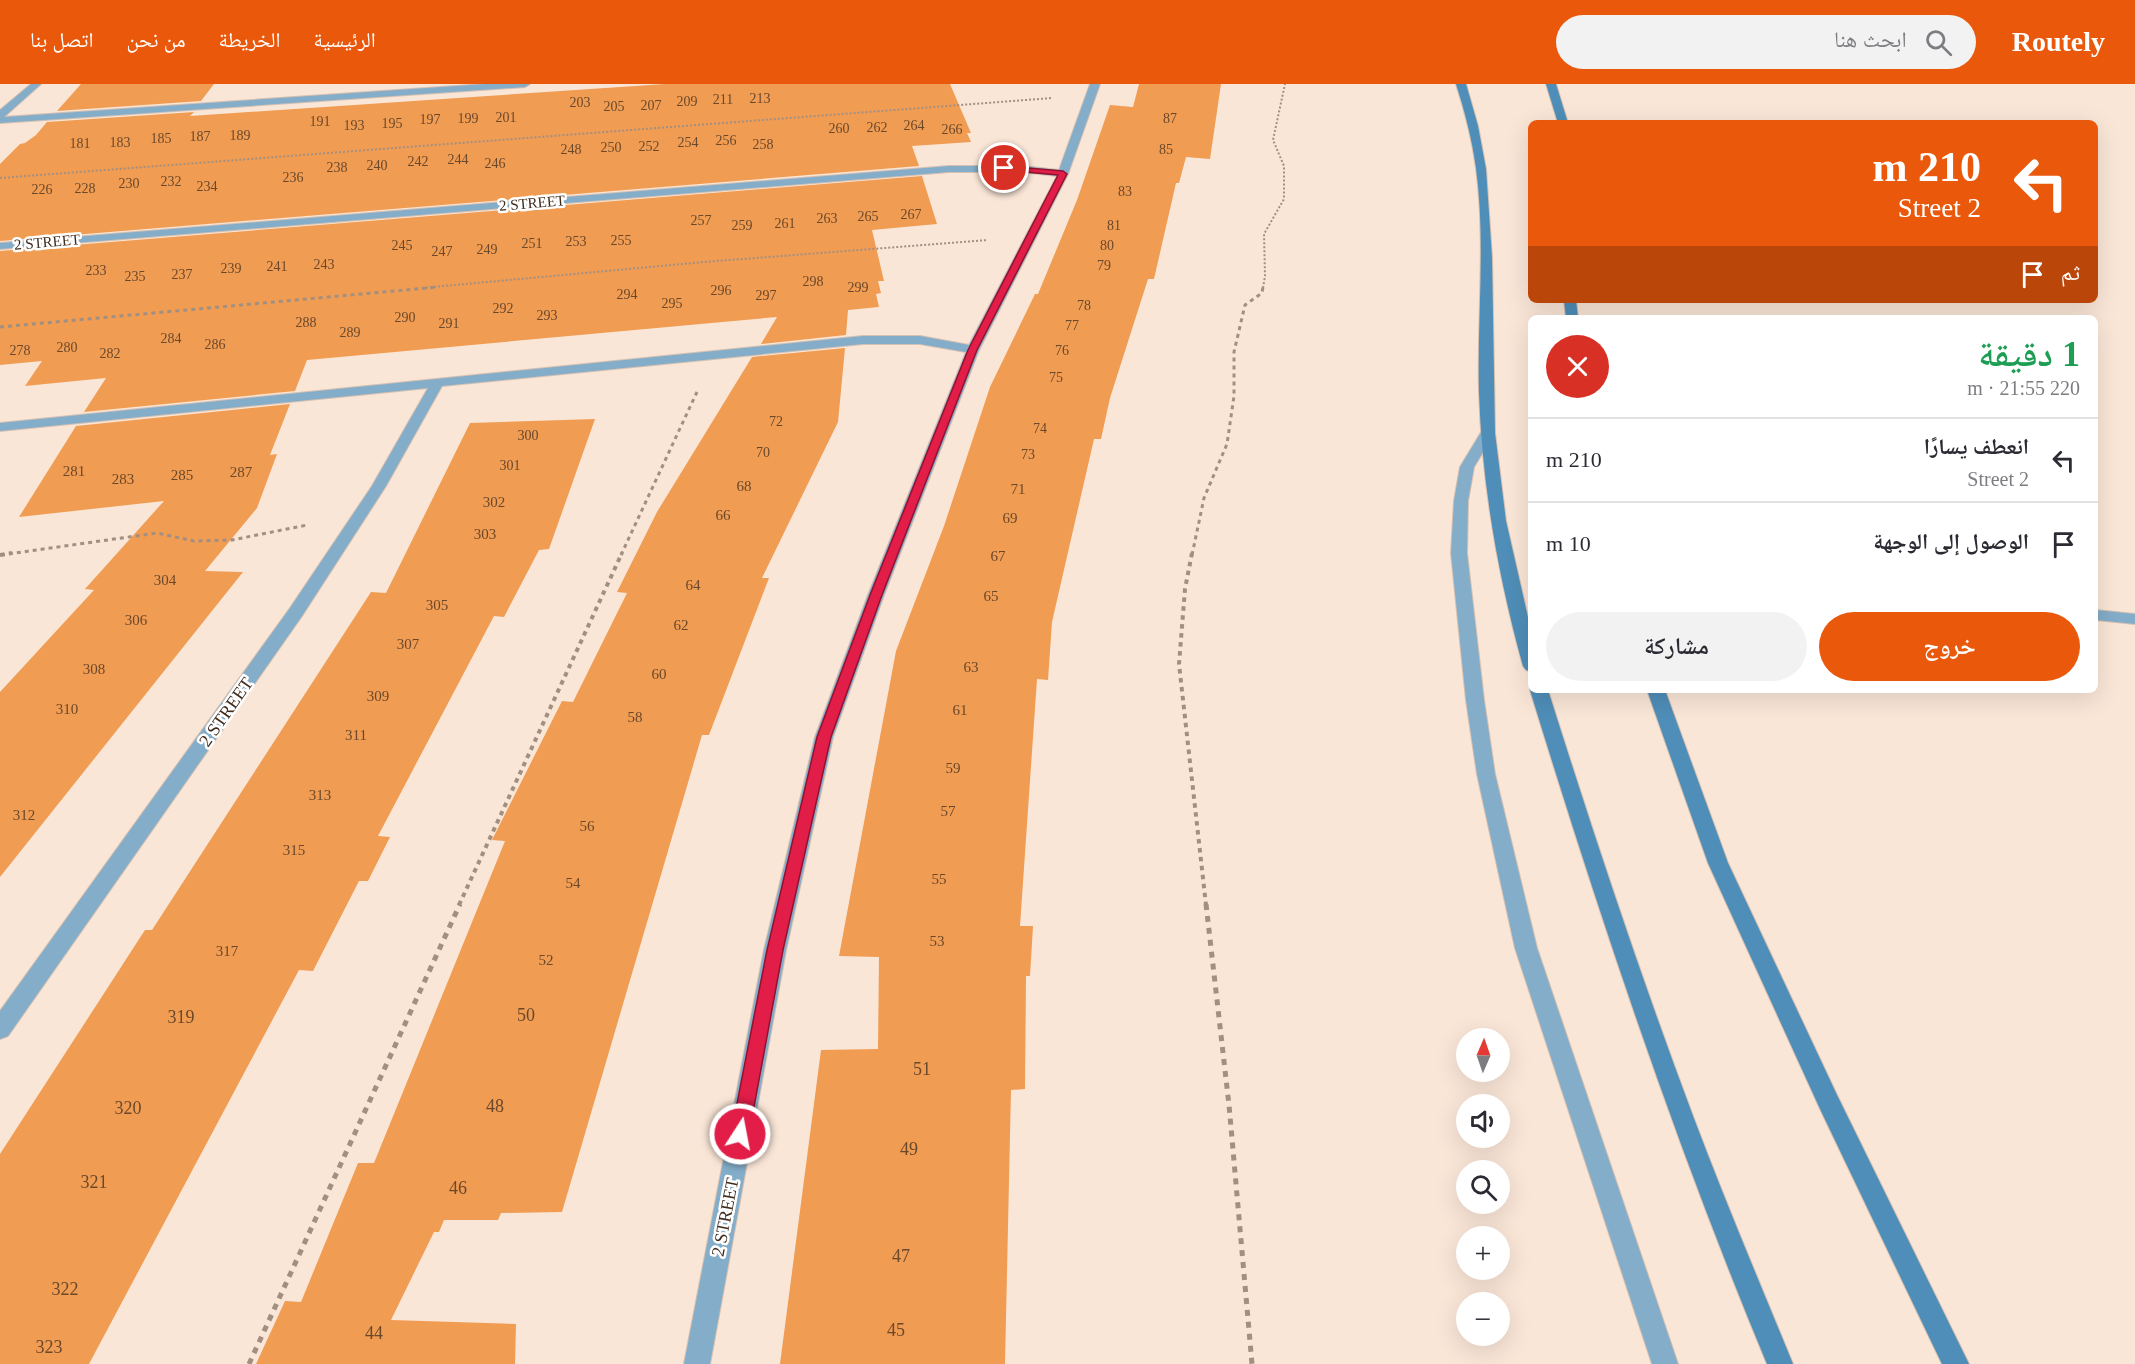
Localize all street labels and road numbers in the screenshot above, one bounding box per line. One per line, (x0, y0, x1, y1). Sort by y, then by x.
street label: 2 STREET (498, 192, 566, 214)
street label: 2 STREET (13, 231, 81, 253)
street label: 2 STREET (195, 674, 257, 750)
street label: 2 STREET (708, 1176, 742, 1258)

